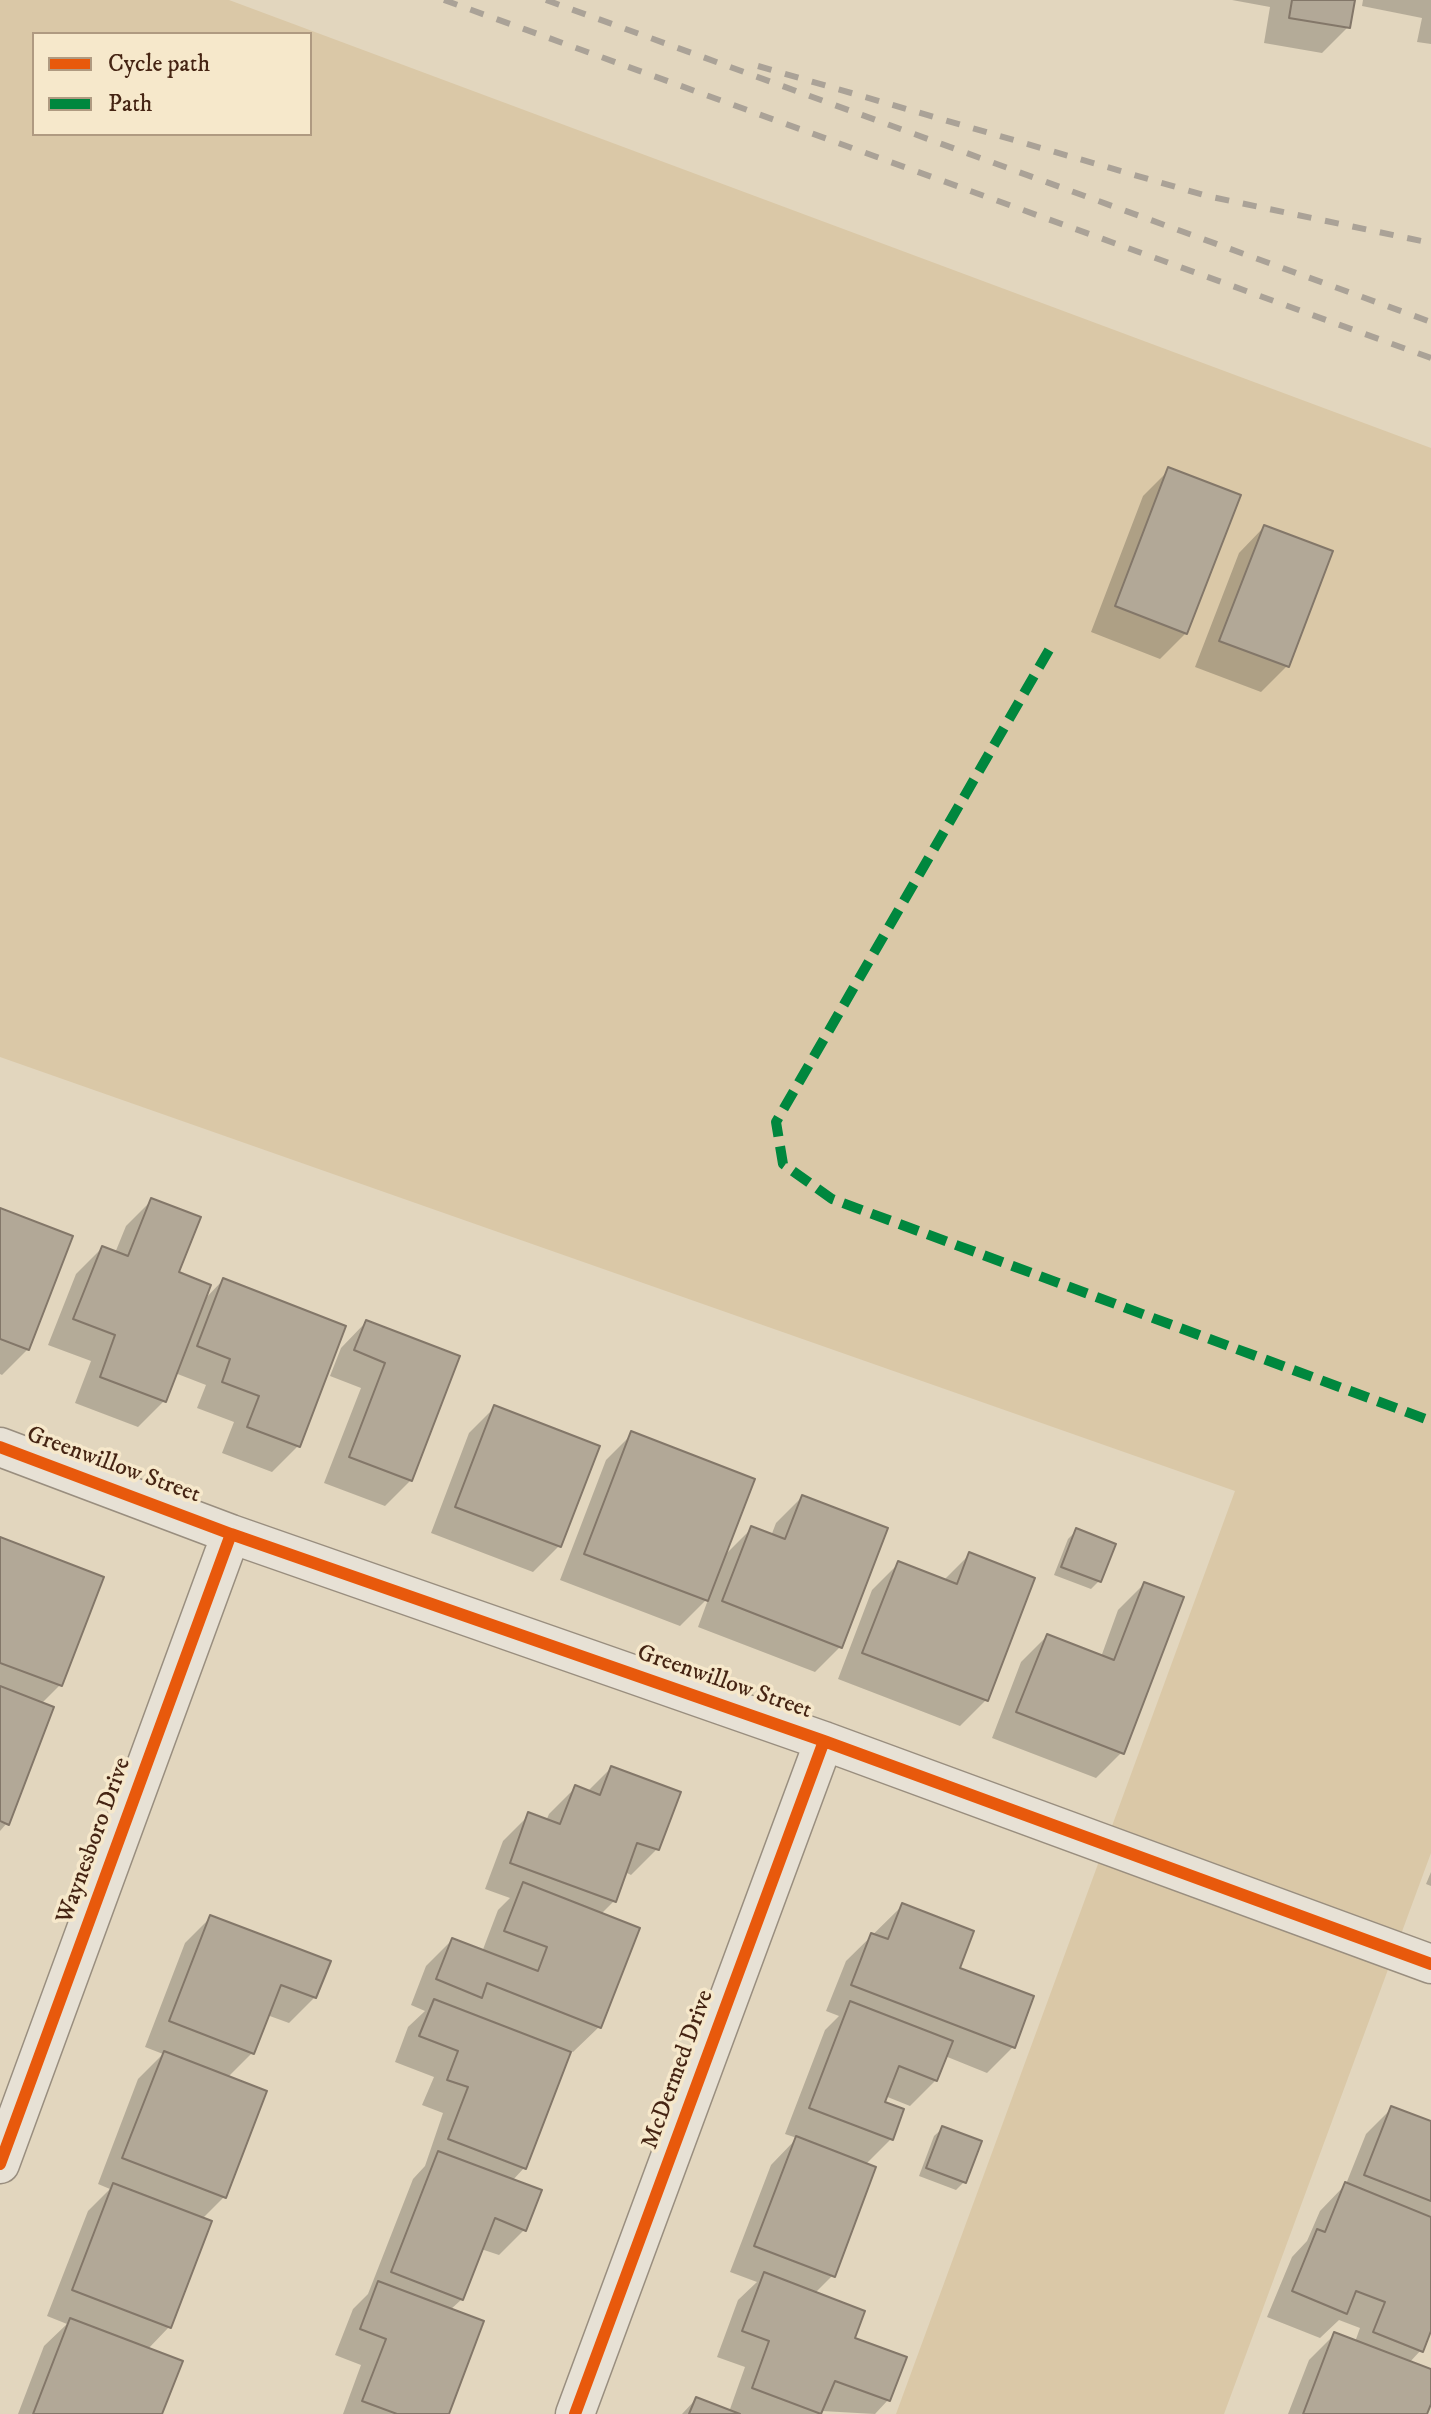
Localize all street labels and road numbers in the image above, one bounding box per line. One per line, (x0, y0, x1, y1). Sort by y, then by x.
street label: Greenwillow Street (22, 1421, 204, 1511)
street label: Greenwillow Street (633, 1640, 815, 1726)
street label: Waynesboro Drive (52, 1754, 138, 1928)
street label: McDermed Drive (637, 1987, 721, 2153)

